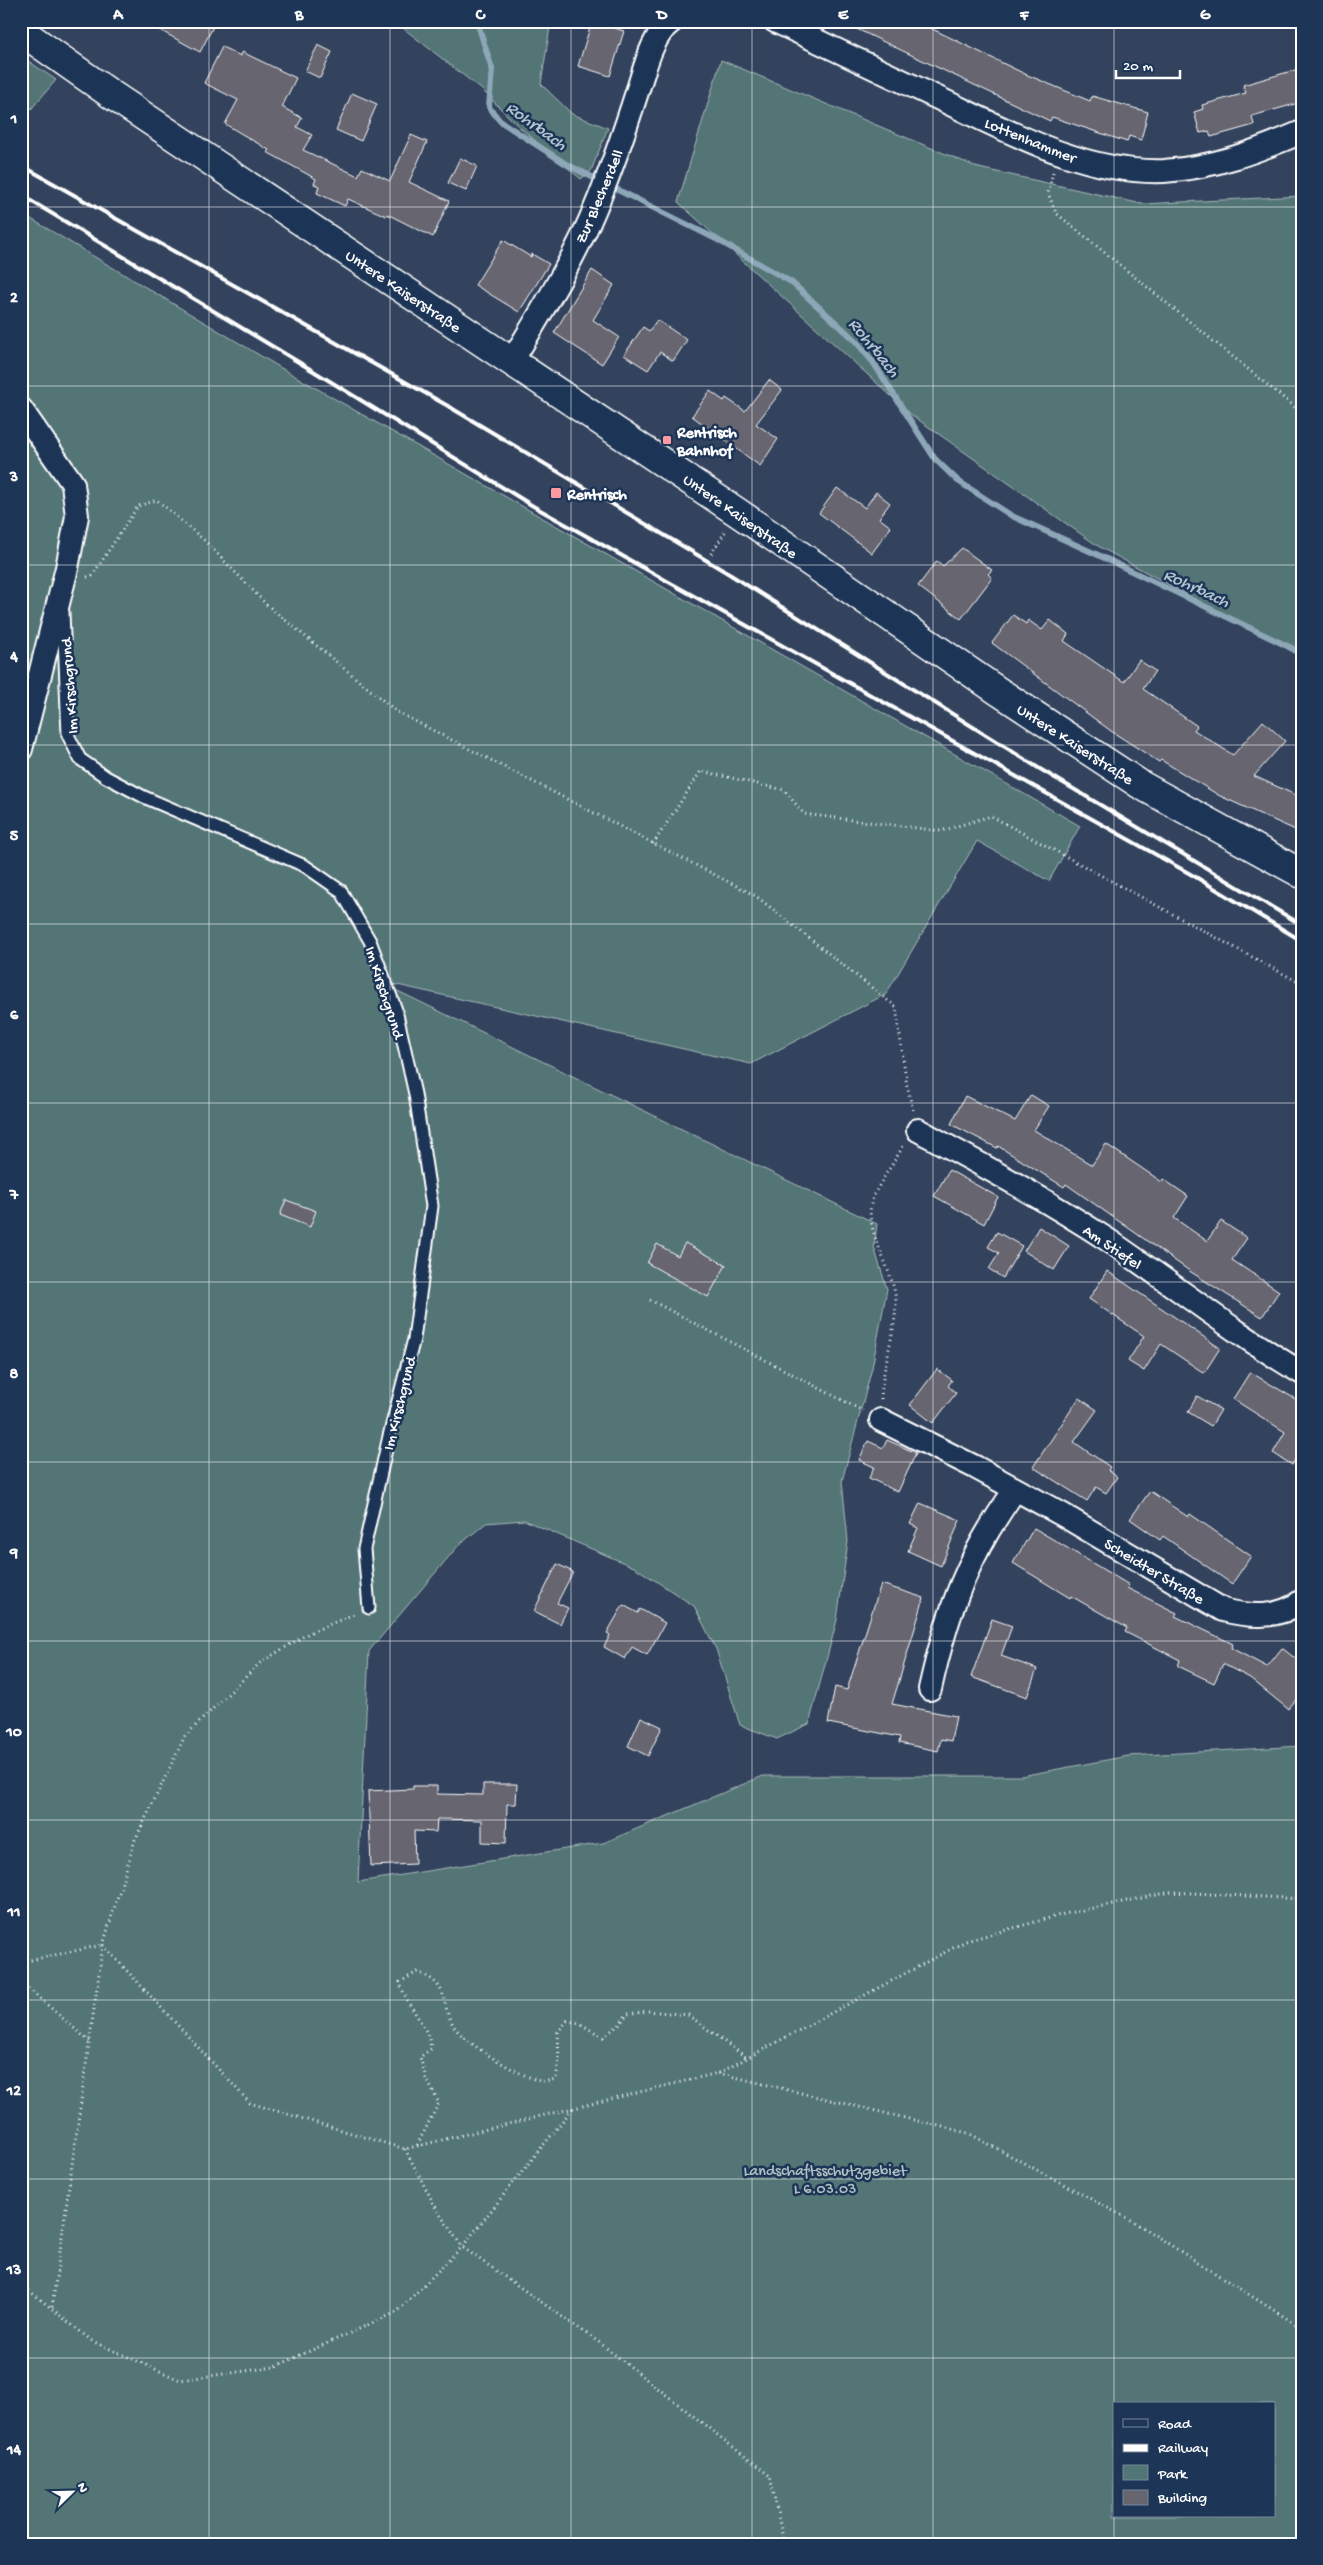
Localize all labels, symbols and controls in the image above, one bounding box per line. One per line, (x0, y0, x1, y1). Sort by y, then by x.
text: A (112, 7, 124, 26)
text: B (294, 7, 304, 26)
text: C (475, 7, 486, 26)
text: D (655, 7, 668, 26)
text: E (838, 7, 849, 26)
text: F (1019, 7, 1030, 26)
text: G (1200, 7, 1211, 26)
scale bar (1116, 48, 1179, 80)
text: 20 m (1123, 58, 1153, 76)
water label: Rohrbach (501, 98, 570, 156)
text: 1 (10, 111, 17, 130)
street label: Lottenhammer (981, 115, 1080, 170)
street label: Zur Blecherdell (573, 148, 629, 247)
street label: Untere Kaiserstraße (341, 247, 464, 339)
text: 2 (10, 290, 18, 309)
water label: Rohrbach (843, 315, 903, 383)
place label: Rentrisch Bahnhof (676, 425, 737, 462)
marker: Rentrisch Bahnhof (661, 434, 673, 446)
text: 3 (9, 469, 18, 488)
street label: Untere Kaiserstraße (678, 471, 800, 565)
marker: Rentrisch (549, 486, 563, 500)
place label: Rentrisch (566, 487, 627, 506)
water label: Rohrbach (1160, 565, 1232, 614)
street label: Im Kirschgrund (59, 636, 84, 734)
text: 4 (9, 649, 18, 668)
street label: Untere Kaiserstraße (1012, 701, 1137, 791)
text: 5 (10, 828, 19, 847)
street label: Im Kirschgrund (359, 944, 407, 1043)
text: 6 (10, 1007, 19, 1026)
text: 7 (9, 1187, 19, 1206)
street label: Am Stiefel (1078, 1222, 1144, 1275)
street label: Im Kirschgrund (381, 1353, 423, 1453)
text: 8 (10, 1366, 19, 1385)
street label: Scheidter Straße (1100, 1536, 1207, 1611)
text: 9 (9, 1545, 18, 1564)
text: 10 (5, 1724, 22, 1743)
text: 11 (7, 1904, 20, 1923)
text: 12 (6, 2083, 21, 2102)
park label: Landschaftsschutzgebiet L 6.03.03 (744, 2163, 908, 2200)
text: 13 (6, 2262, 21, 2281)
legend (1113, 2402, 1276, 2518)
text: Road (1158, 2416, 1192, 2434)
text: Railway (1158, 2440, 1209, 2458)
text: 14 (6, 2442, 21, 2461)
text: Park (1157, 2466, 1188, 2484)
north arrow (48, 2468, 98, 2518)
text: N (72, 2480, 91, 2495)
text: Building (1157, 2490, 1207, 2508)

